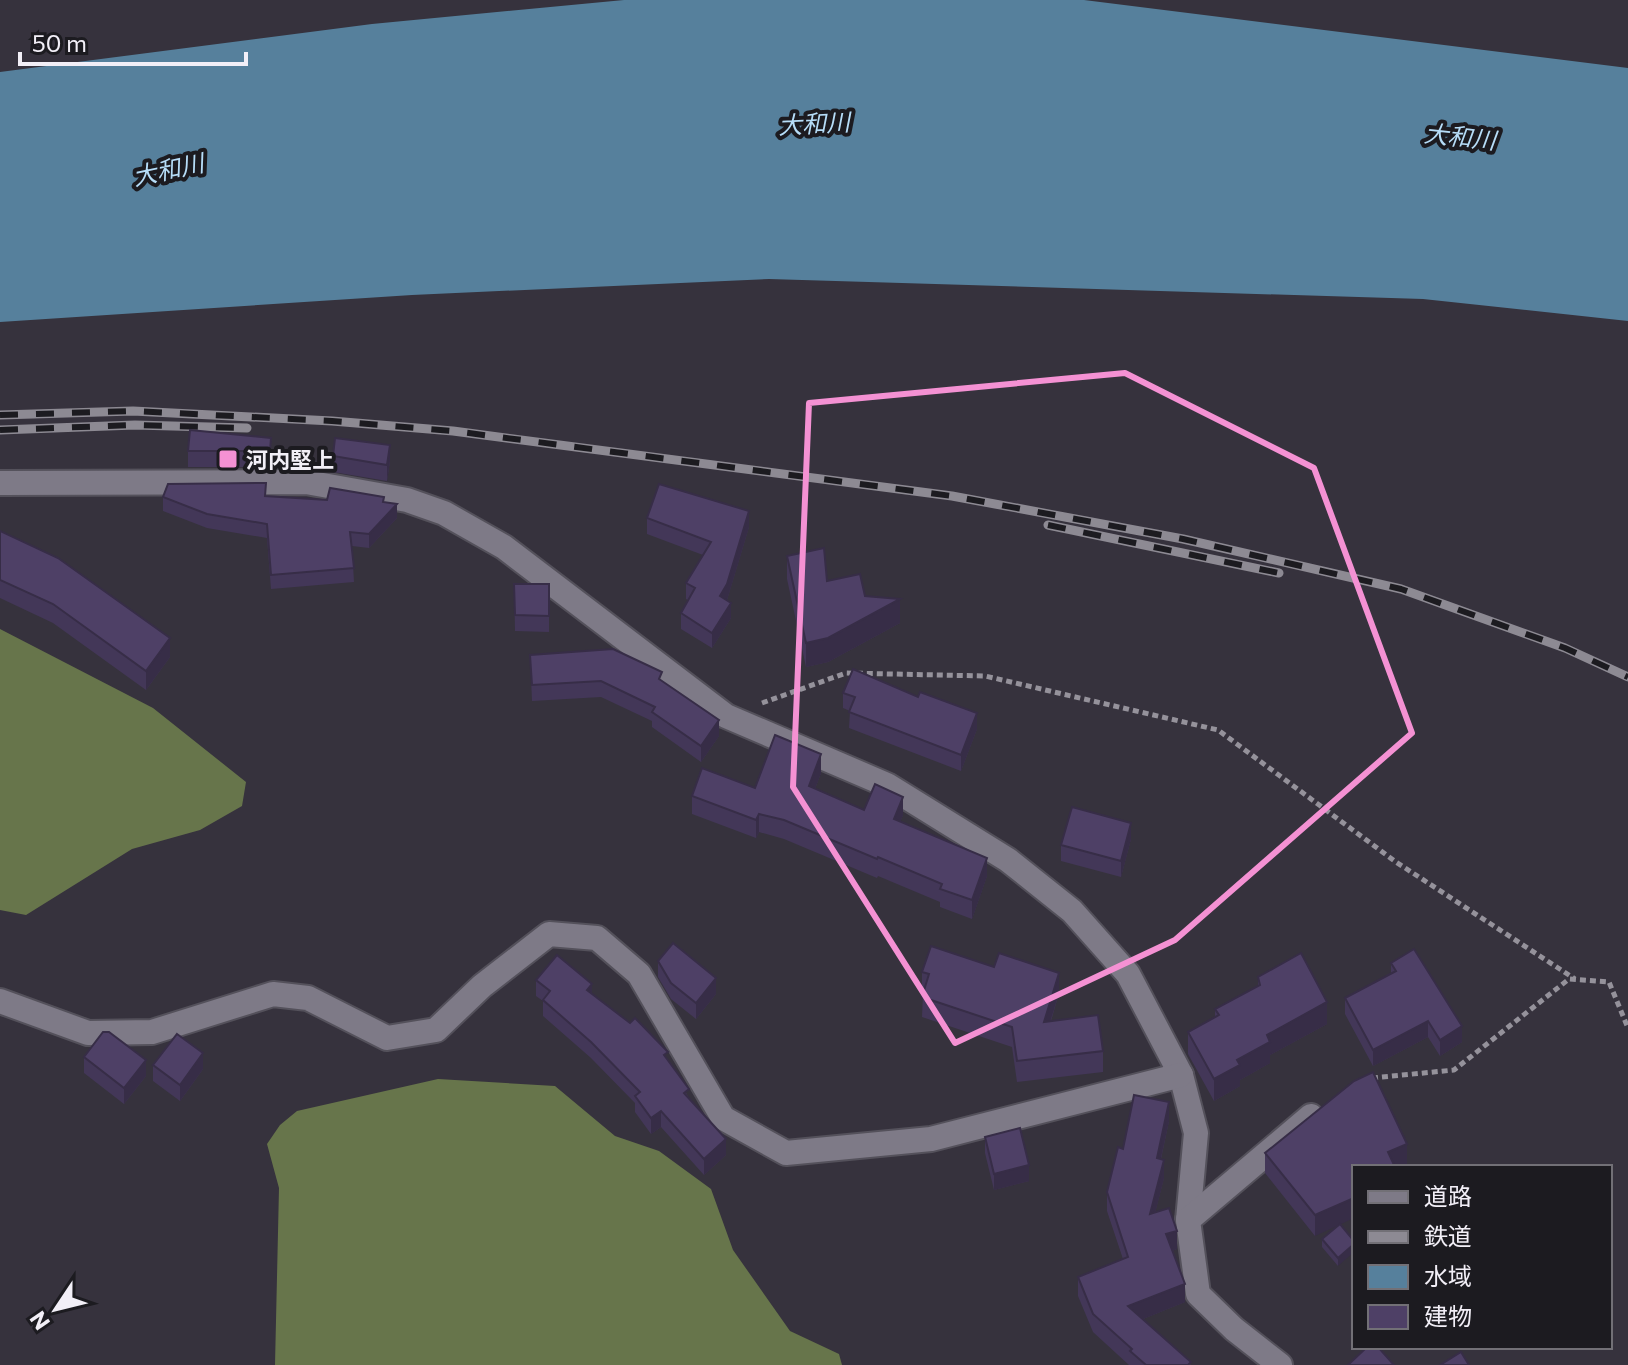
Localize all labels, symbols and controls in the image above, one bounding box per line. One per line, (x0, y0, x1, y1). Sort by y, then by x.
scale bar (20, 16, 246, 66)
text: 50 m (32, 28, 87, 57)
water label: 大和川 (777, 106, 854, 139)
water label: 大和川 (1423, 118, 1500, 154)
water label: 大和川 (130, 147, 209, 191)
place label: 河内堅上 (246, 446, 334, 473)
marker: 河内堅上 (217, 448, 239, 470)
legend (1352, 1165, 1612, 1349)
text: 道路 (1424, 1181, 1472, 1210)
text: 鉄道 (1424, 1221, 1472, 1250)
text: 水域 (1424, 1261, 1472, 1290)
north arrow (16, 1269, 96, 1349)
text: 建物 (1424, 1301, 1472, 1330)
text: N (23, 1306, 55, 1335)

